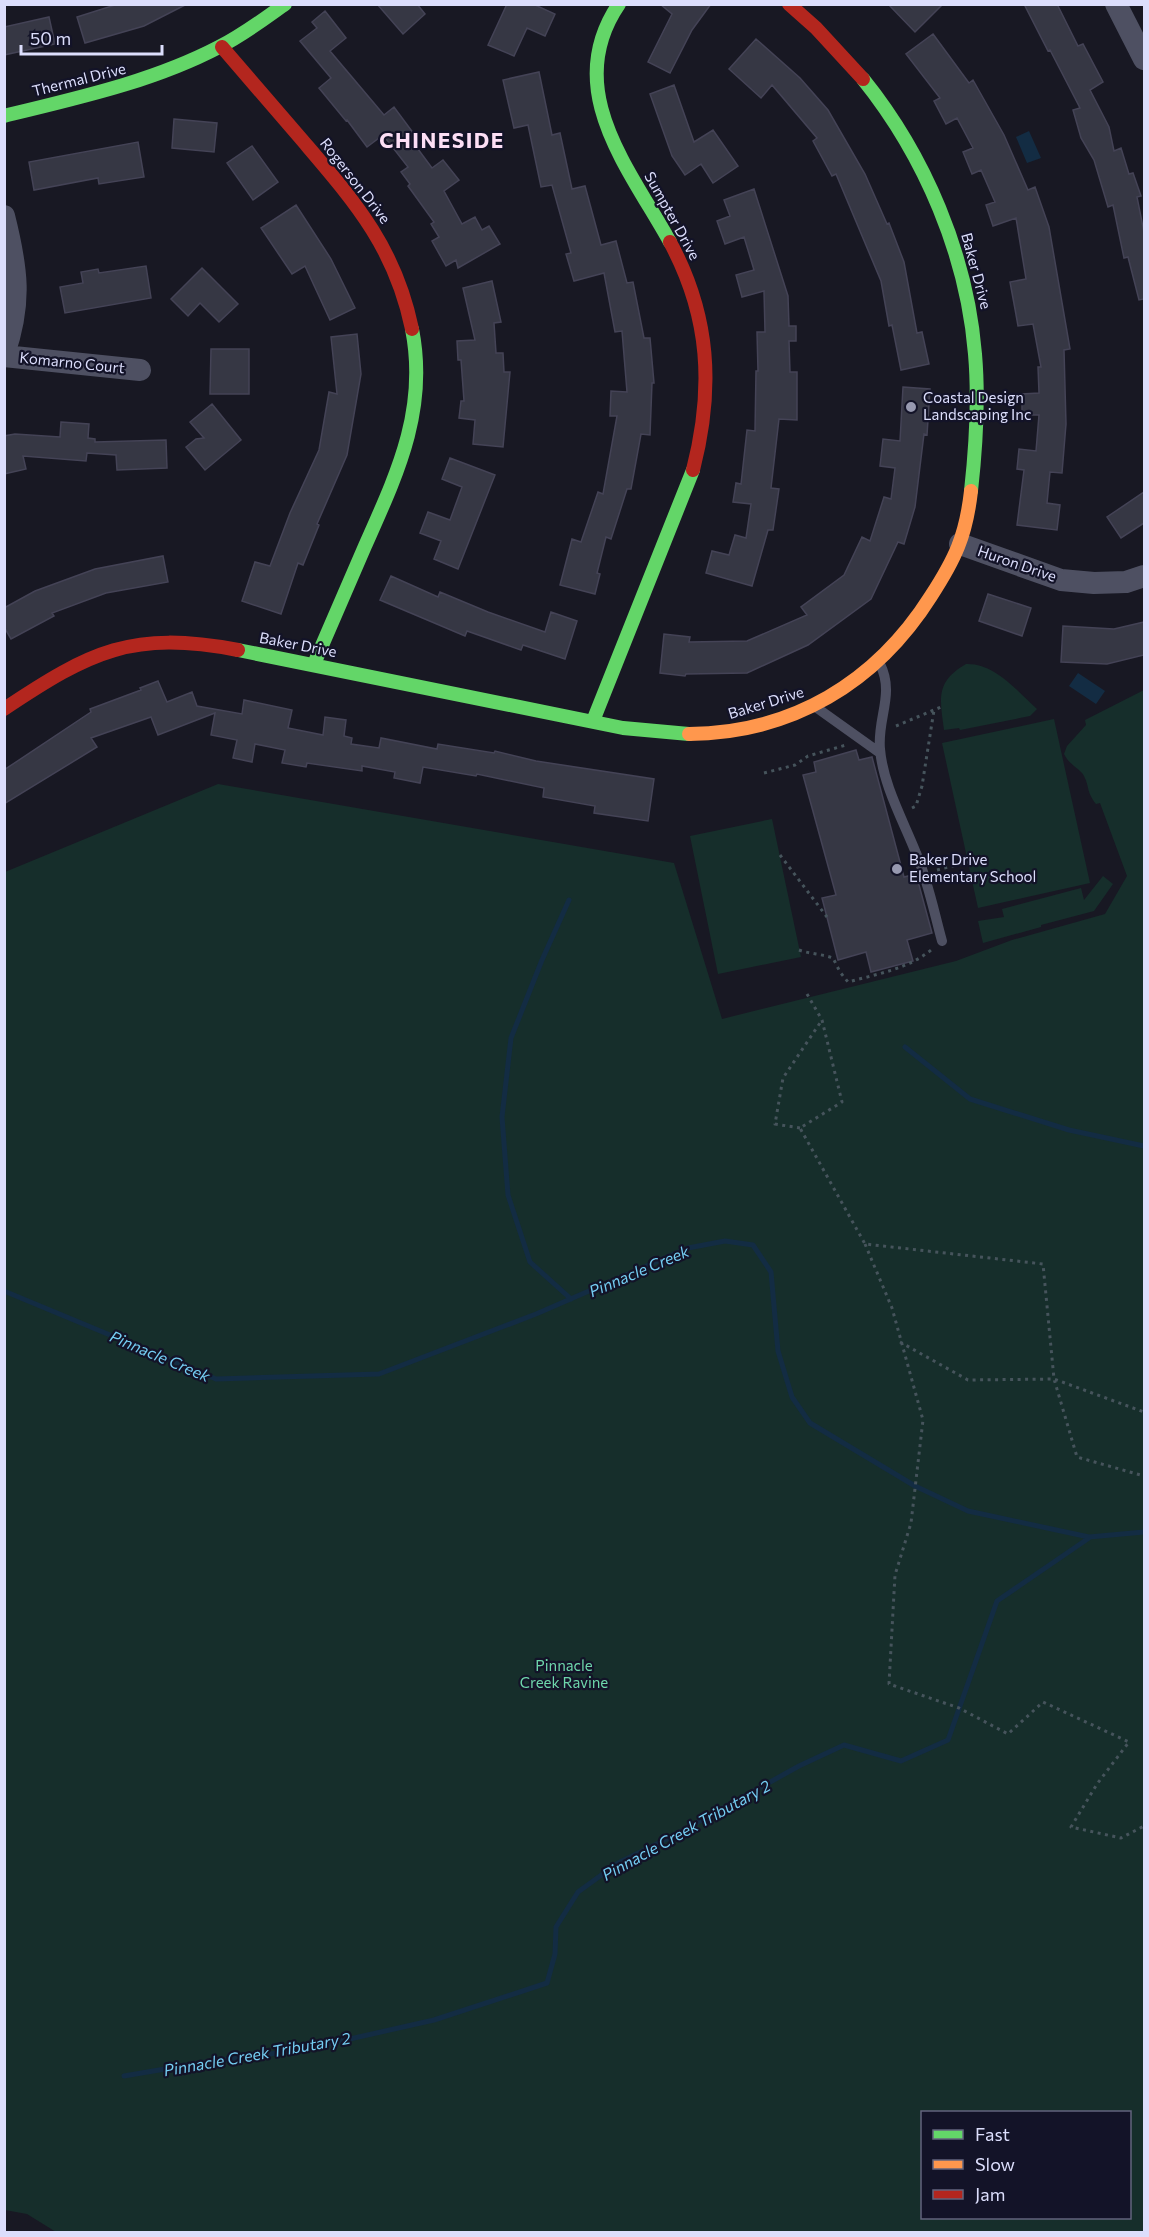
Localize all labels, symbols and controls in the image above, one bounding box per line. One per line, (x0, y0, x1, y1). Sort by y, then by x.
scale bar (21, 18, 162, 56)
text: 50 m (30, 27, 71, 49)
street label: Thermal Drive (30, 59, 128, 99)
district label: CHINESIDE (379, 127, 505, 152)
street label: Rogerson Drive (317, 134, 395, 227)
street label: Sumpter Drive (641, 168, 705, 263)
street label: Baker Drive (958, 231, 996, 311)
street label: Komarno Court (19, 348, 126, 376)
place label: Coastal Design Landscaping Inc (923, 388, 1031, 423)
marker: Coastal Design Landscaping Inc (904, 400, 918, 414)
street label: Huron Drive (976, 541, 1059, 585)
street label: Baker Drive (258, 628, 338, 660)
street label: Baker Drive (726, 682, 806, 722)
place label: Baker Drive Elementary School (909, 850, 1036, 885)
marker: Baker Drive Elementary School (890, 862, 904, 876)
water label: Pinnacle Creek (586, 1241, 692, 1300)
water label: Pinnacle Creek (107, 1326, 213, 1385)
park label: Pinnacle Creek Ravine (520, 1656, 608, 1691)
water label: Pinnacle Creek Tributary 2 (598, 1775, 773, 1884)
water label: Pinnacle Creek Tributary 2 (162, 2028, 352, 2079)
legend (921, 2111, 1131, 2219)
text: Fast (975, 2123, 1010, 2145)
text: Slow (975, 2153, 1015, 2175)
text: Jam (975, 2183, 1005, 2205)

